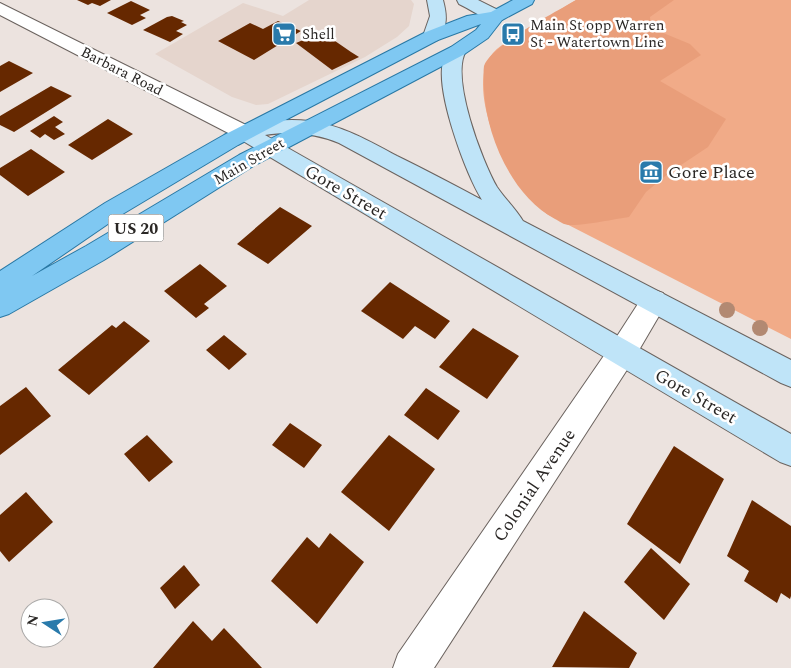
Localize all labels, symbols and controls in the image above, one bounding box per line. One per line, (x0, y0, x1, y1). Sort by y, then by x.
place label: Main St opp Warren St - Watertown Line (530, 14, 665, 54)
supermarket icon: Shell (271, 21, 297, 47)
bus stop icon: Main St opp Warren St - Watertown Line (500, 21, 526, 47)
place label: Shell (302, 23, 335, 46)
street label: Barbara Road (76, 41, 167, 102)
street label: Main Street (210, 132, 289, 191)
street label: Gore Street (300, 158, 392, 227)
museum icon: Gore Place (638, 159, 664, 185)
place label: Gore Place (668, 159, 755, 186)
road number: US 20 (108, 214, 164, 242)
street label: Gore Street (650, 362, 742, 431)
street label: Colonial Avenue (486, 423, 582, 547)
north arrow (20, 598, 70, 648)
text: N (21, 613, 44, 628)

